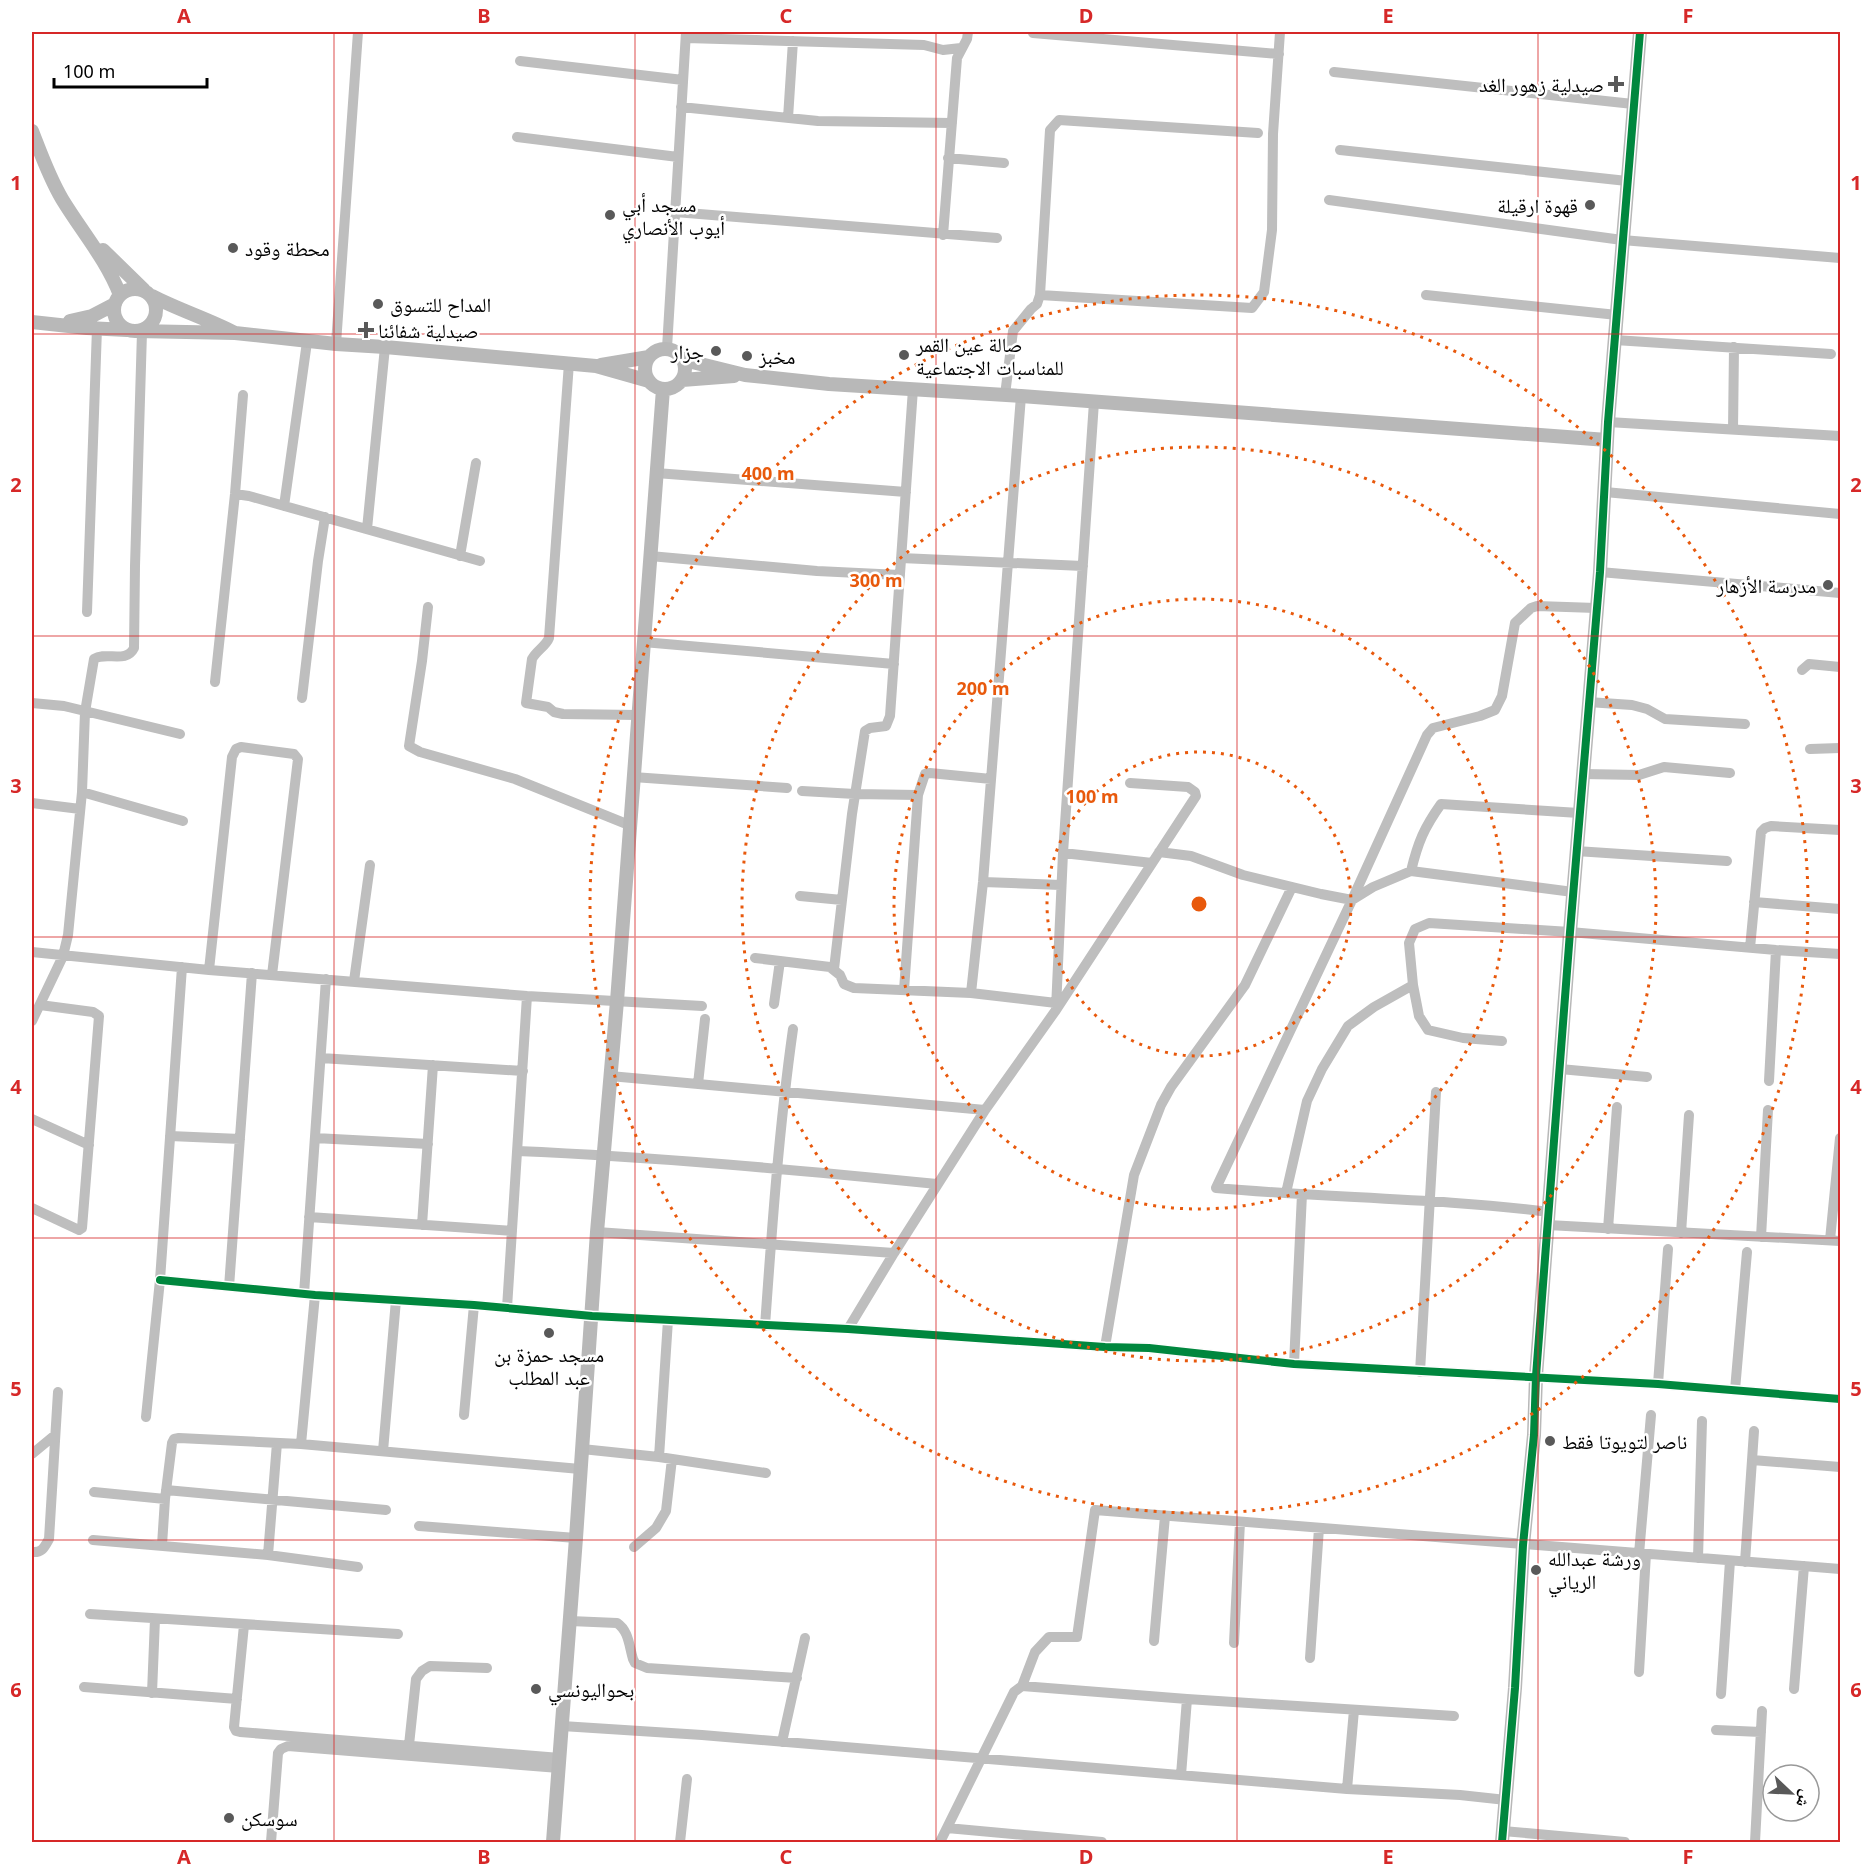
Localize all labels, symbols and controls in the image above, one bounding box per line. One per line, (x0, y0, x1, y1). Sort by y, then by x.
text: A (177, 2, 191, 29)
text: B (477, 2, 491, 29)
text: C (780, 2, 793, 29)
text: D (1079, 2, 1093, 29)
text: E (1382, 2, 1394, 29)
text: F (1683, 2, 1693, 29)
scale bar (54, 51, 207, 89)
text: 100 m (63, 59, 115, 83)
place label: صيدلية زهور الغد (1479, 71, 1604, 98)
marker: صيدلية زهور الغد (1609, 77, 1623, 91)
text: 1 (10, 169, 22, 196)
text: 1 (1850, 169, 1862, 196)
place label: مسجد أبي أيوب الأنصاري (622, 191, 725, 244)
place label: قهوة ارقيلة (1497, 192, 1578, 219)
marker: قهوة ارقيلة (1583, 198, 1597, 212)
marker: مسجد أبي أيوب الأنصاري (603, 208, 617, 222)
place label: محطة وقود (245, 235, 330, 262)
marker: محطة وقود (226, 241, 240, 255)
place label: المداح للتسوق (390, 291, 491, 318)
marker: المداح للتسوق (371, 297, 385, 311)
place label: صيدلية شفائنا (378, 317, 478, 344)
marker: صيدلية شفائنا (359, 323, 373, 337)
place label: صالة عين القمر للمناسبات الاجتماعية (915, 331, 1064, 381)
place label: جزار (670, 338, 704, 365)
place label: مخبز (758, 343, 795, 370)
marker: جزار (709, 344, 723, 358)
marker: صالة عين القمر للمناسبات الاجتماعية (897, 348, 911, 362)
marker: مخبز (740, 349, 754, 363)
text: 400 m (741, 461, 795, 485)
text: 2 (10, 471, 22, 498)
text: 2 (1850, 471, 1862, 498)
text: 300 m (849, 568, 903, 592)
place label: مدرسة الأزهار (1716, 572, 1816, 599)
marker: مدرسة الأزهار (1821, 578, 1835, 592)
text: 200 m (956, 676, 1010, 700)
text: 3 (10, 772, 22, 799)
text: 3 (1850, 772, 1862, 799)
text: 100 m (1065, 784, 1119, 808)
centre of rings (1189, 894, 1209, 914)
text: 4 (10, 1073, 22, 1100)
text: 4 (1850, 1073, 1862, 1100)
marker: مسجد حمزة بن عبد المطلب (542, 1326, 556, 1340)
place label: مسجد حمزة بن عبد المطلب (494, 1341, 604, 1391)
text: 5 (10, 1375, 22, 1402)
text: 5 (1850, 1375, 1862, 1402)
place label: ناصر لتويوتا فقط (1562, 1428, 1687, 1455)
marker: ناصر لتويوتا فقط (1543, 1434, 1557, 1448)
place label: ورشة عبدالله الرياني (1548, 1545, 1641, 1598)
marker: ورشة عبدالله الرياني (1529, 1563, 1543, 1577)
text: 6 (10, 1676, 22, 1703)
place label: بحواليونسي (548, 1676, 634, 1706)
text: 6 (1850, 1676, 1862, 1703)
marker: بحواليونسي (529, 1682, 543, 1696)
north arrow (1761, 1763, 1821, 1823)
text: ش (1791, 1787, 1818, 1811)
place label: سوسكن (241, 1805, 298, 1832)
marker: سوسكن (222, 1811, 236, 1825)
text: A (177, 1843, 191, 1870)
text: B (477, 1843, 491, 1870)
text: C (780, 1843, 793, 1870)
text: D (1079, 1843, 1093, 1870)
text: E (1382, 1843, 1394, 1870)
text: F (1683, 1843, 1693, 1870)

